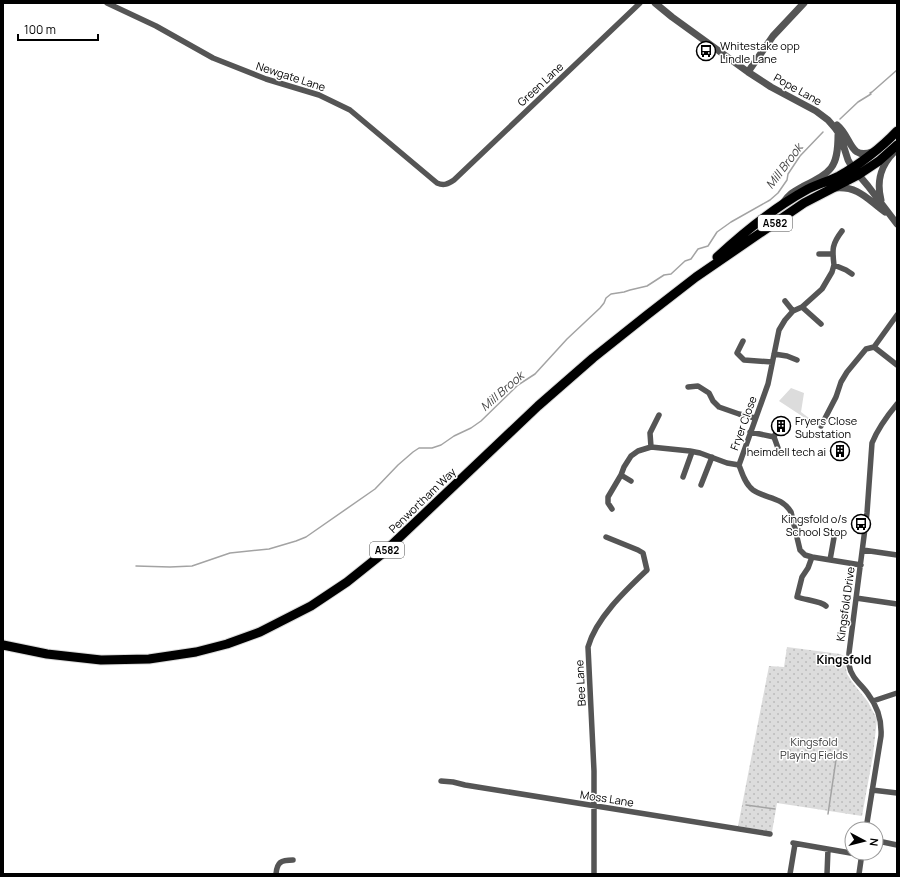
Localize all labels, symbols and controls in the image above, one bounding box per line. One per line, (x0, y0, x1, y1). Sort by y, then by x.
scale bar (18, 16, 98, 42)
text: 100 m (24, 21, 56, 38)
place label: Whitestake opp Lindle Lane (720, 38, 800, 66)
bus stop icon: Whitestake opp Lindle Lane (695, 40, 717, 62)
street label: Newgate Lane (254, 58, 328, 94)
street label: Green Lane (514, 58, 567, 109)
street label: Pope Lane (771, 70, 825, 109)
water label: Mill Brook (761, 138, 808, 192)
road number: A582 (758, 215, 792, 231)
water label: Mill Brook (477, 366, 529, 415)
street label: Fryer Close (726, 393, 760, 452)
place label: Fryers Close Substation (795, 413, 858, 441)
building icon: Fryers Close Substation (770, 415, 792, 437)
building icon: heimdell tech ai (829, 440, 851, 462)
place label: heimdell tech ai (747, 444, 826, 459)
street label: Penwortham Way (385, 464, 459, 536)
place label: Kingsfold o/s School Stop (781, 511, 847, 539)
bus stop icon: Kingsfold o/s School Stop (850, 513, 872, 535)
road number: A582 (370, 542, 404, 558)
street label: Kingsfold Drive (832, 565, 858, 642)
district label: Kingsfold (816, 651, 872, 668)
street label: Bee Lane (571, 659, 589, 707)
park label: Kingsfold Playing Fields (780, 734, 848, 762)
street label: Moss Lane (579, 786, 635, 810)
north arrow (844, 821, 884, 861)
text: N (866, 837, 882, 847)

